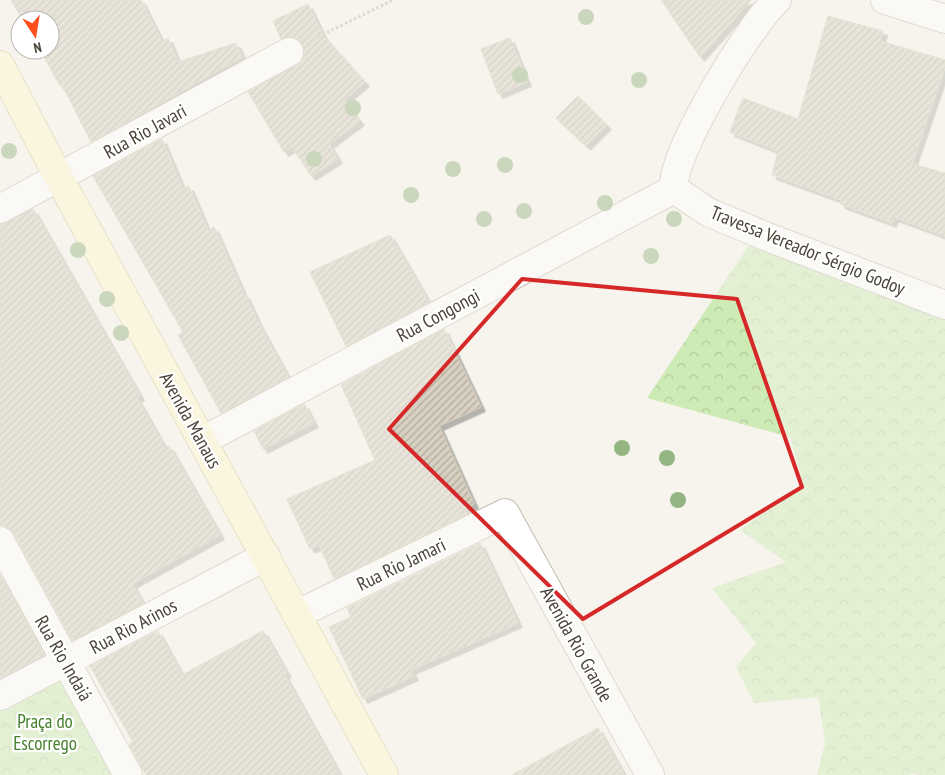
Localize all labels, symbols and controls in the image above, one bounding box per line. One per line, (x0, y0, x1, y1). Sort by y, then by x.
north arrow (10, 10, 60, 60)
text: N (32, 38, 43, 57)
street label: Rua Rio Javari (99, 98, 191, 164)
street label: Travessa Vereador Sérgio Godoy (707, 200, 910, 300)
street label: Rua Congongi (392, 283, 484, 347)
street label: Avenida Manaus (155, 368, 227, 472)
street label: Rua Rio Jamari (353, 532, 449, 596)
street label: Avenida Rio Grande (535, 582, 619, 706)
street label: Rua Rio Arinos (85, 593, 181, 659)
street label: Rua Rio Indaiá (30, 611, 98, 705)
park label: Praça do Escorrego (13, 709, 77, 755)

